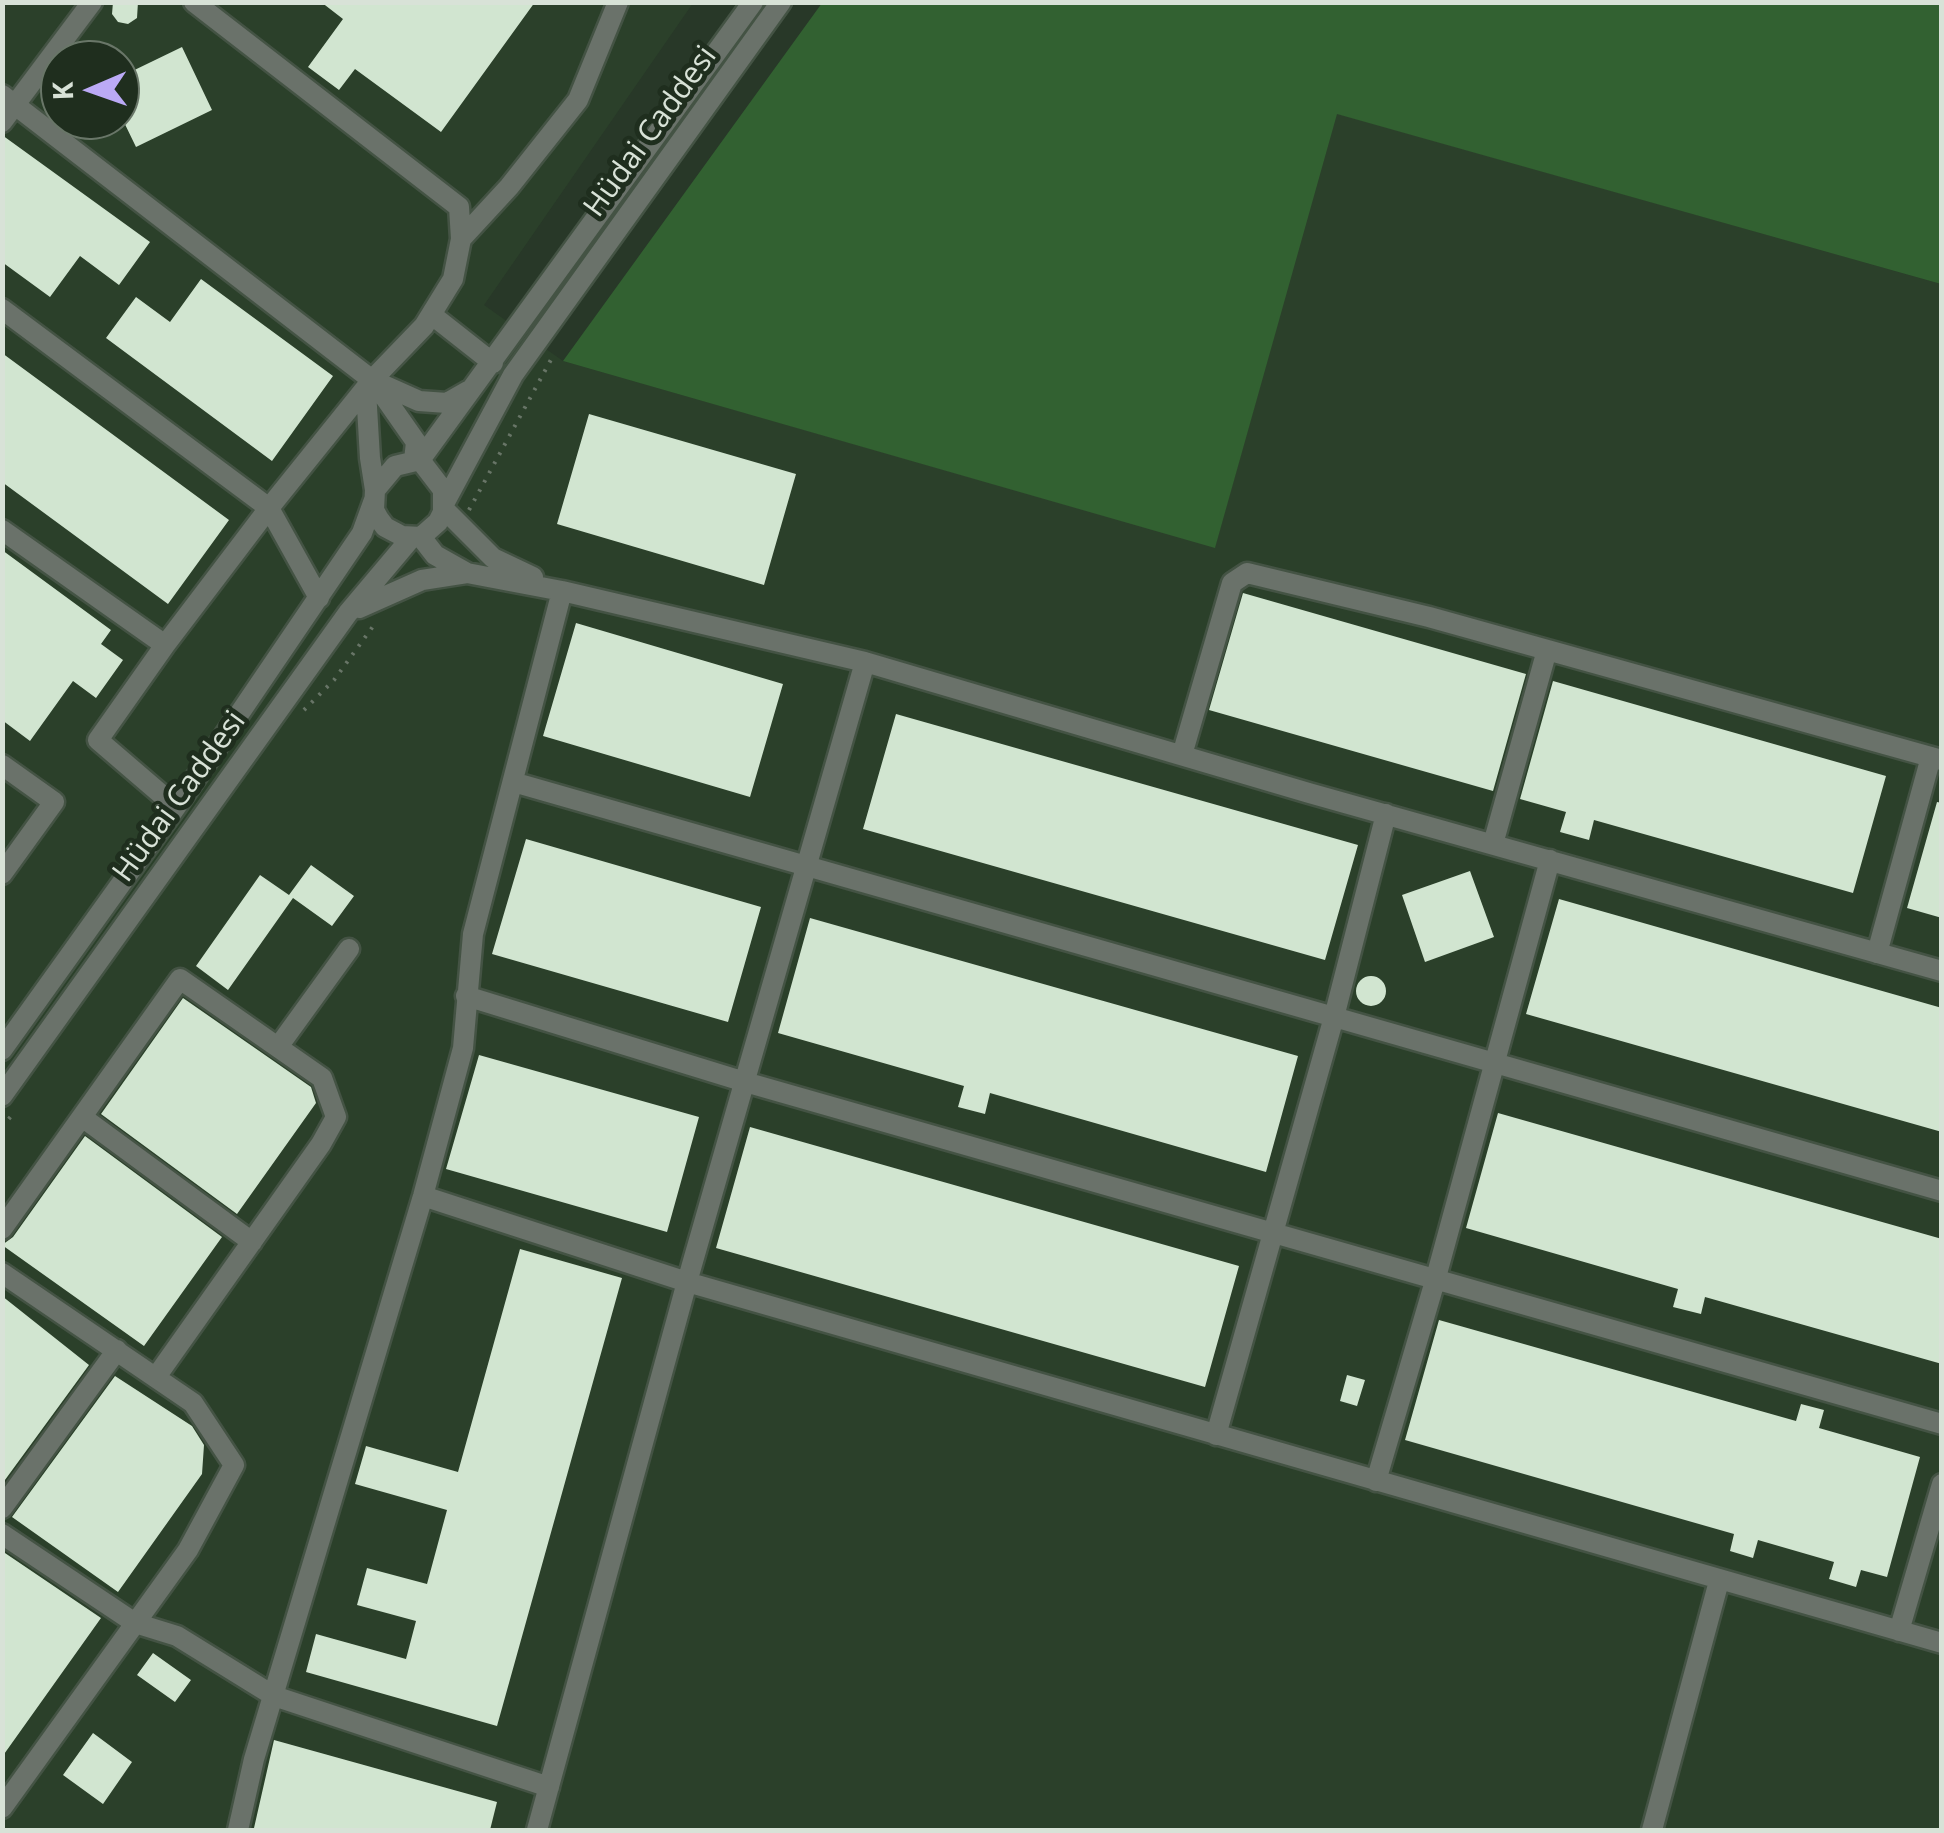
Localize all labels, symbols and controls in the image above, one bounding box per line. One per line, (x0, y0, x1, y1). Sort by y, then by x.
north arrow (40, 40, 140, 140)
street label: Hüdai Caddesi (577, 40, 725, 224)
text: K (43, 81, 81, 101)
street label: Hüdai Caddesi (106, 705, 254, 889)

